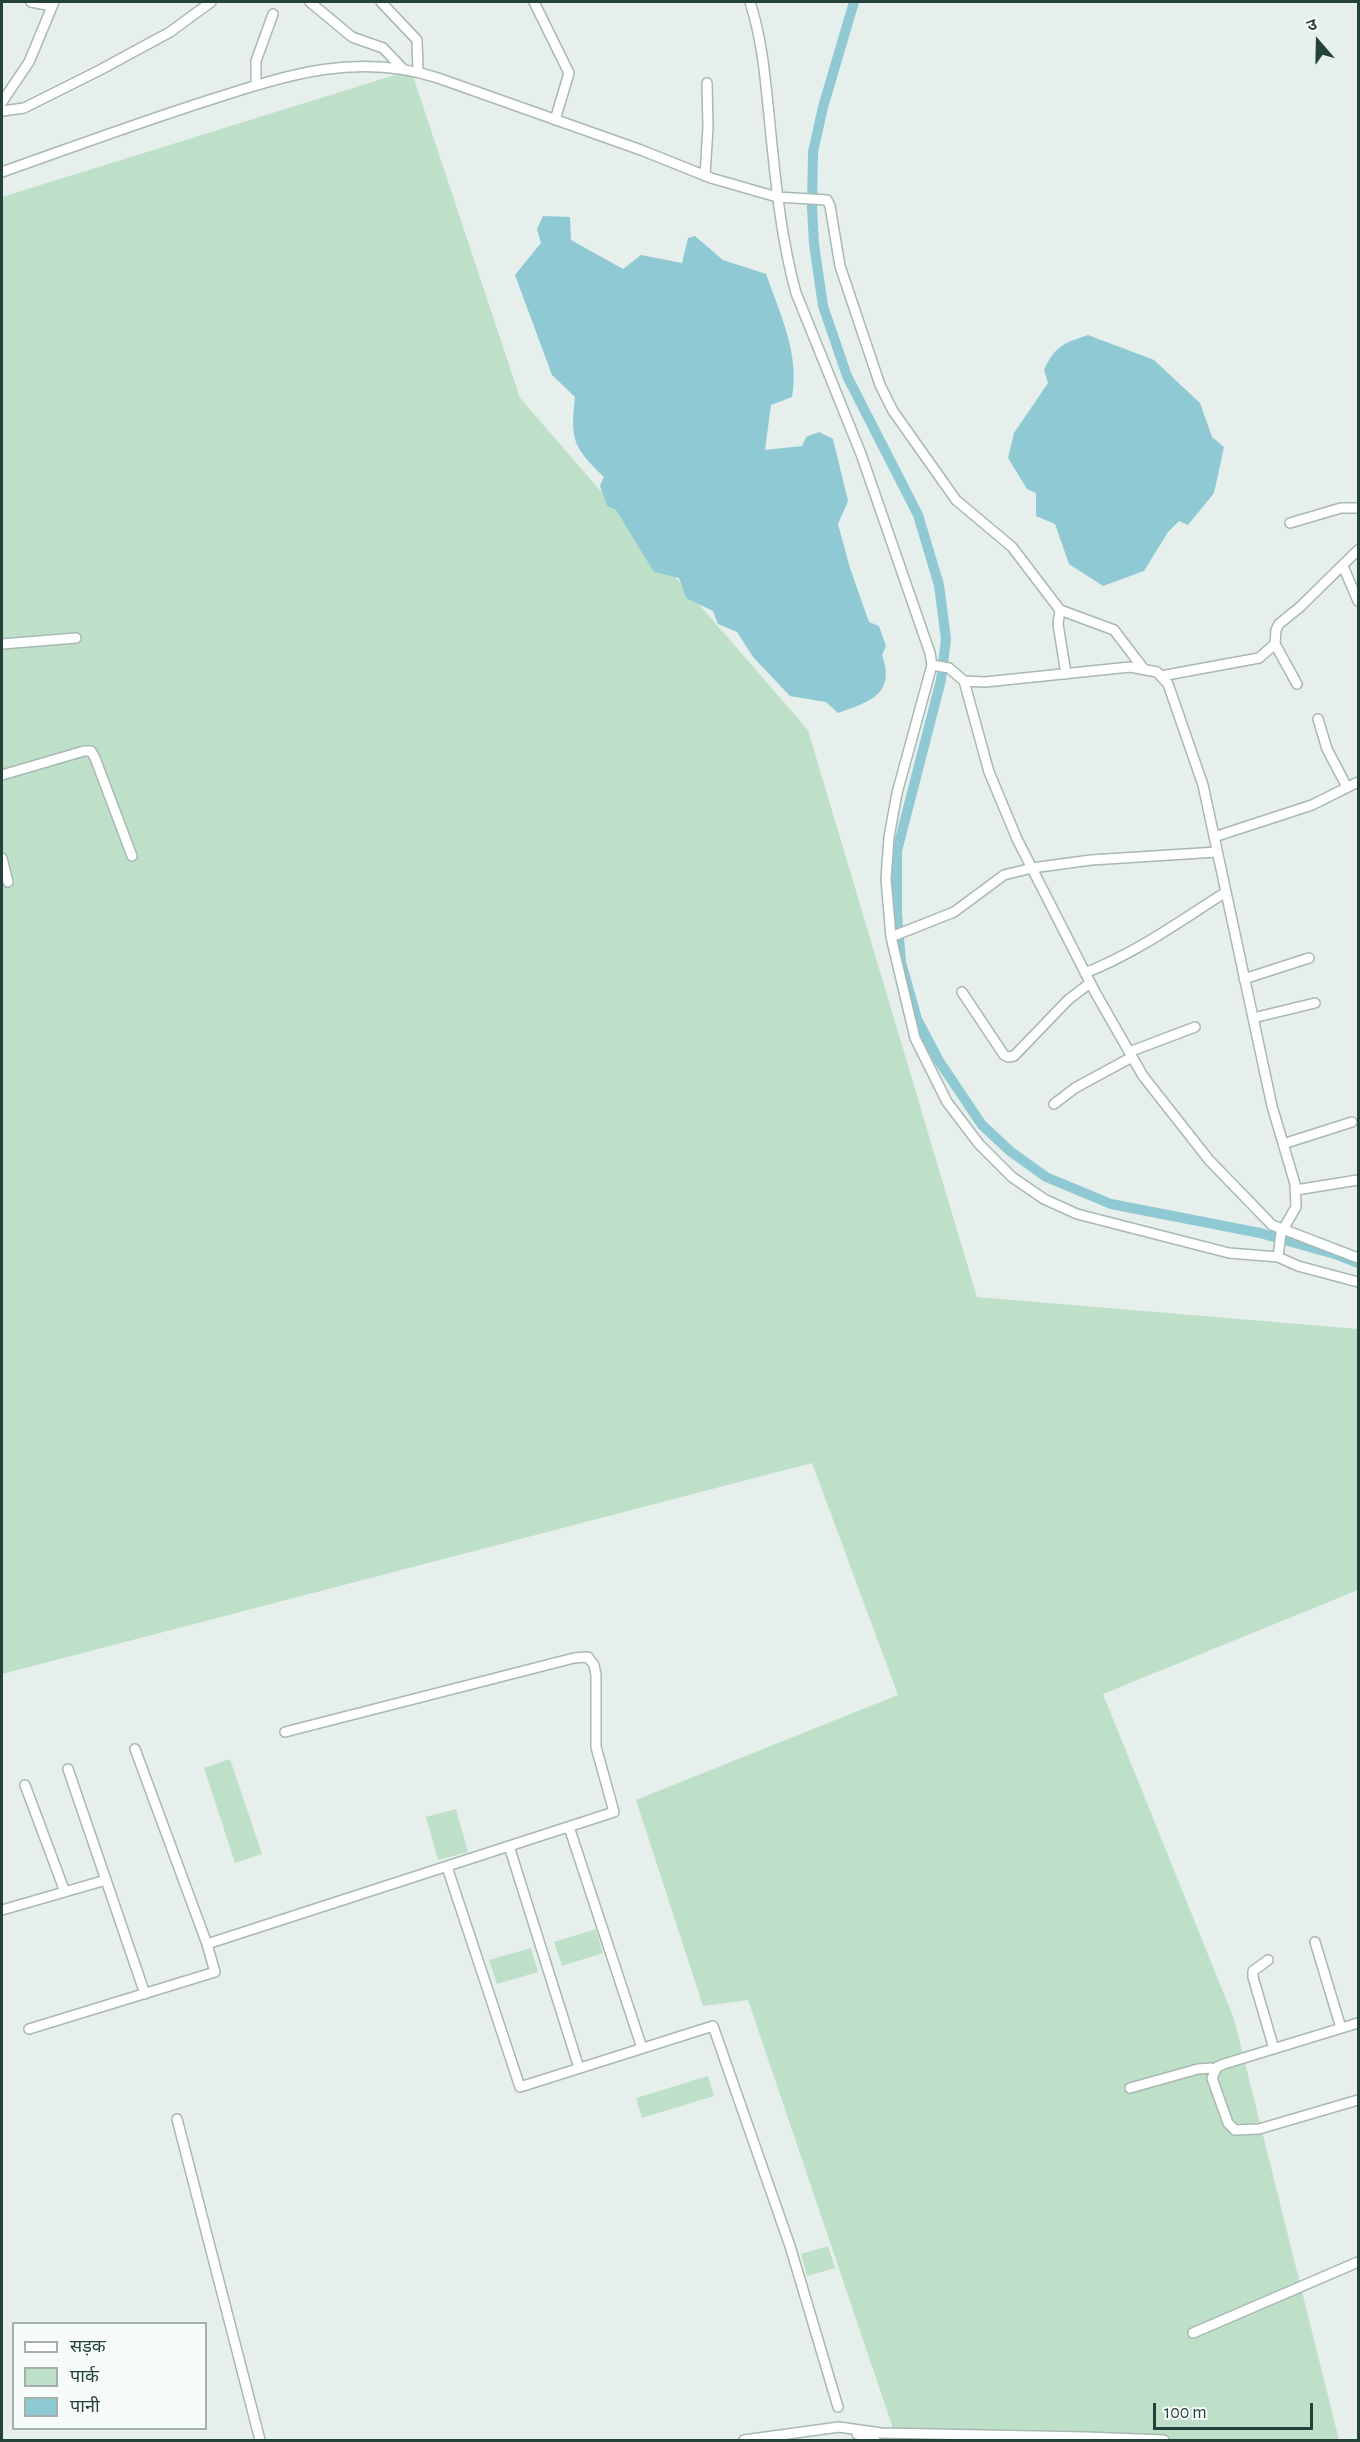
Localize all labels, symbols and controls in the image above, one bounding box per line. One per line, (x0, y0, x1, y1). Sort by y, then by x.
north arrow (1288, 12, 1348, 72)
text: उ (1305, 16, 1319, 34)
legend (12, 2322, 207, 2430)
text: सड़क (70, 2338, 106, 2356)
text: पार्क (70, 2368, 99, 2386)
scale bar (1156, 2391, 1316, 2429)
text: पानी (70, 2398, 100, 2416)
text: 100 m (1164, 2404, 1207, 2422)

